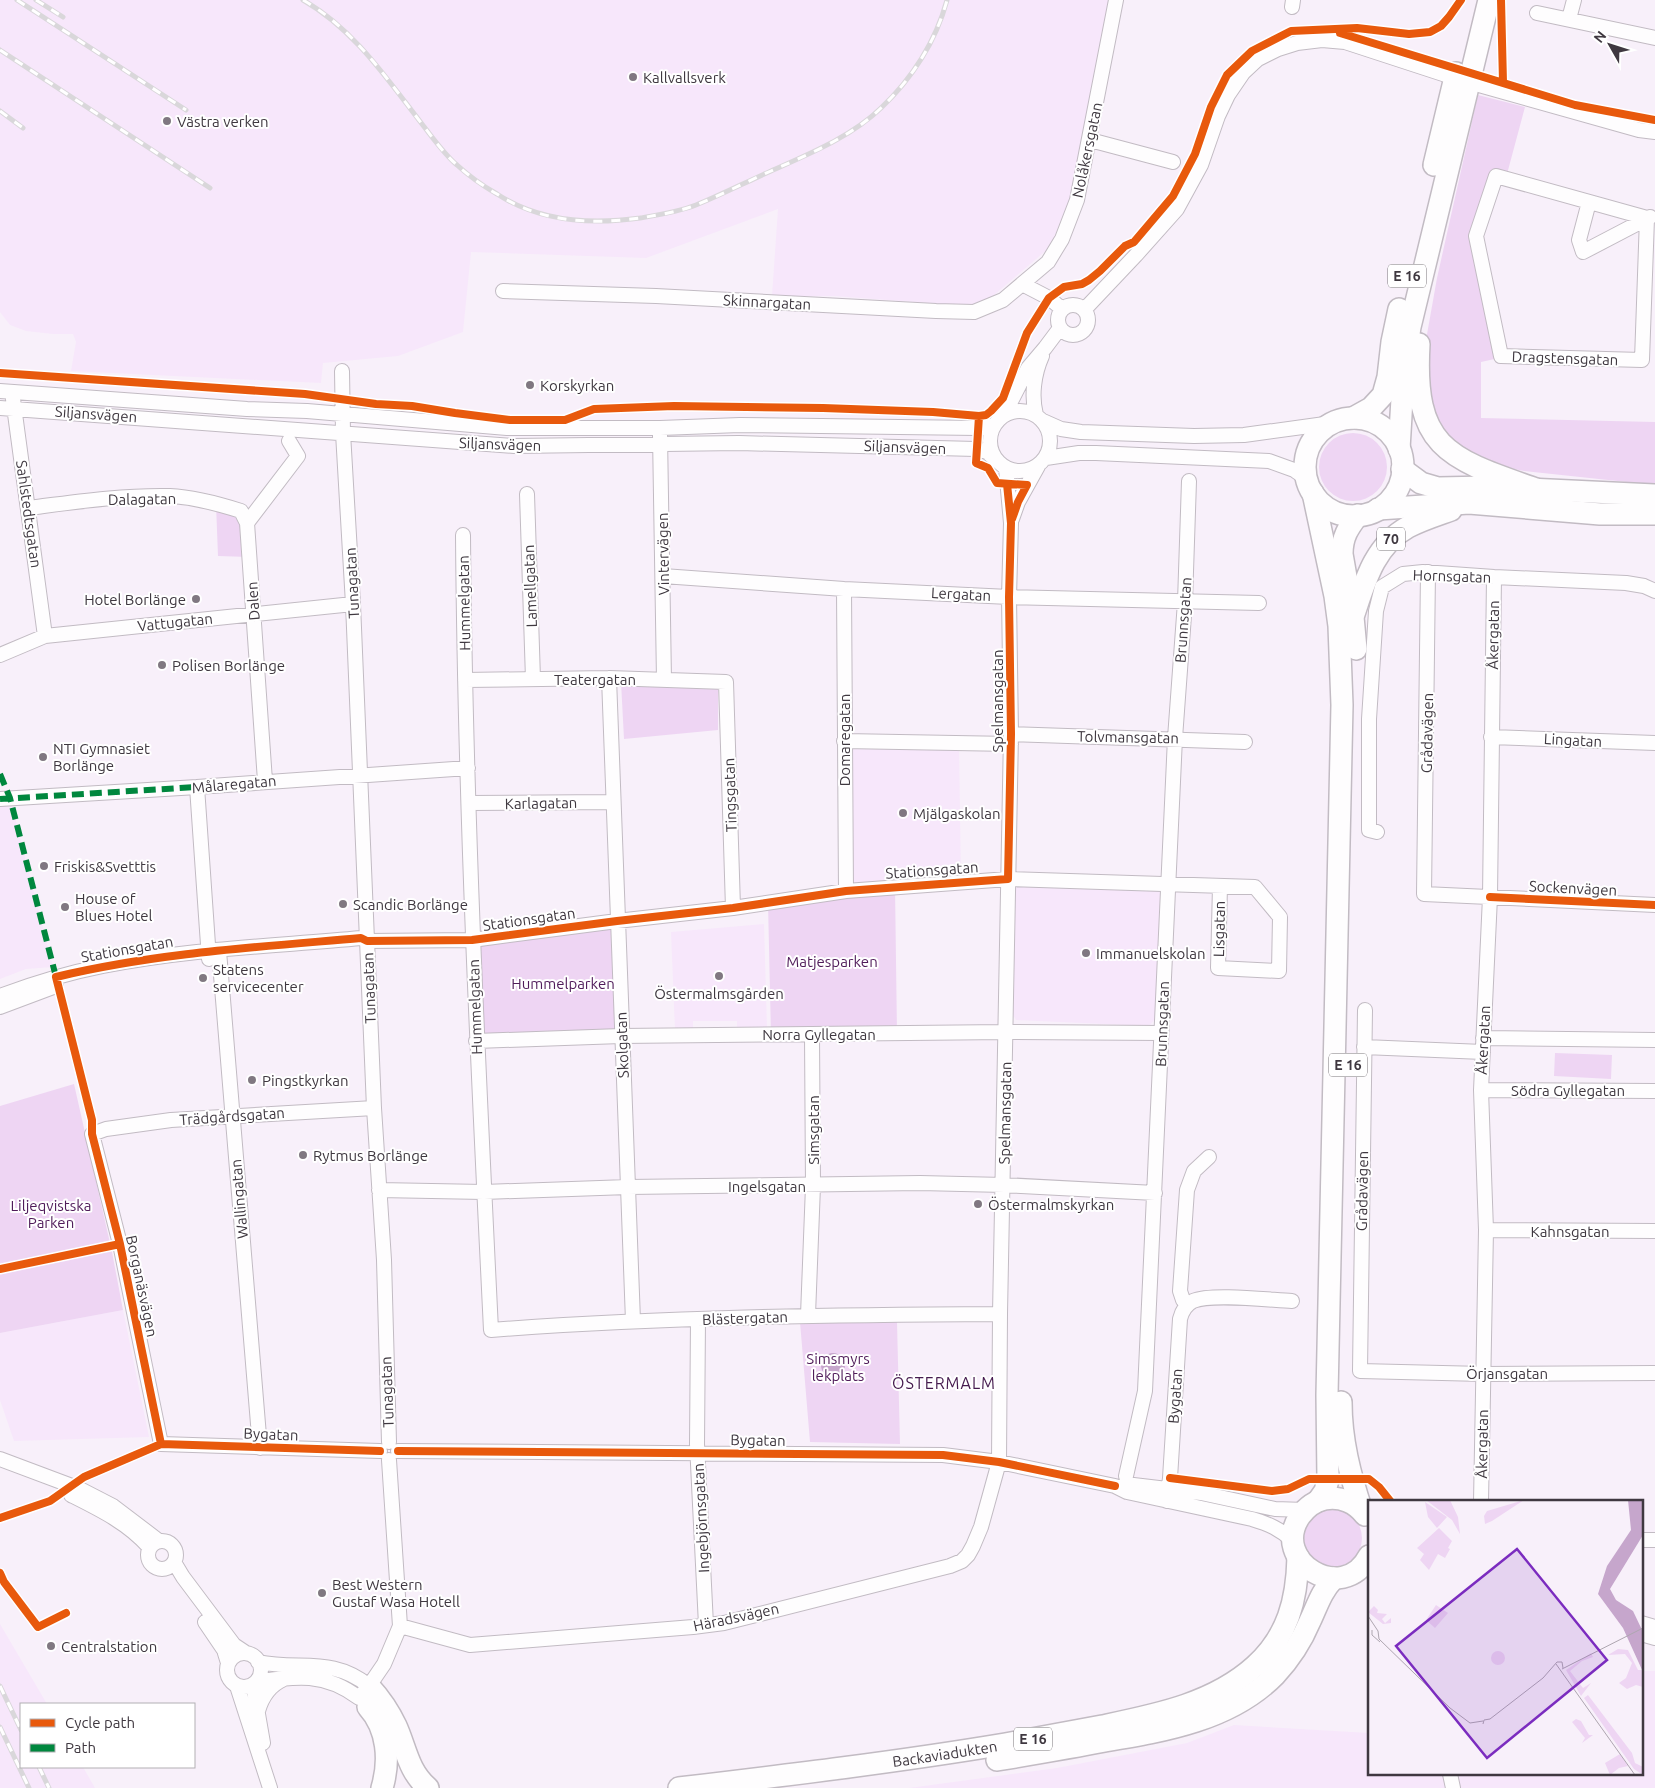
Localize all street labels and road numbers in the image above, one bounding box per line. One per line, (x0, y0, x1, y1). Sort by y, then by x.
street label: Nolåkersgatan (1069, 101, 1105, 199)
road number: E 16 (1388, 264, 1426, 288)
street label: Skinnargatan (723, 291, 811, 313)
street label: Dragstensgatan (1511, 348, 1619, 368)
street label: Siljansvägen (54, 403, 138, 425)
street label: Siljansvägen (459, 434, 541, 454)
street label: Siljansvägen (864, 437, 946, 457)
street label: Sahlstedtsgatan (13, 459, 45, 569)
street label: Dalagatan (108, 490, 176, 508)
street label: Vintervägen (654, 512, 672, 596)
road number: 70 (1377, 528, 1405, 550)
street label: Lamellgatan (520, 544, 540, 628)
street label: Tunagatan (342, 547, 362, 619)
street label: Hummelgatan (455, 555, 473, 651)
street label: Hornsgatan (1412, 566, 1492, 586)
street label: Brunnsgatan (1172, 577, 1194, 663)
street label: Dalen (243, 581, 263, 621)
street label: Lergatan (931, 584, 991, 604)
street label: Åkergatan (1484, 600, 1502, 670)
street label: Vattugatan (136, 610, 214, 634)
street label: Spelmansgatan (989, 649, 1006, 753)
street label: Teatergatan (554, 671, 636, 688)
street label: Grådavägen (1418, 693, 1436, 773)
street label: Domaregatan (836, 694, 853, 786)
street label: Tolvmansgatan (1077, 728, 1179, 746)
street label: Lingatan (1543, 730, 1603, 750)
street label: Tingsgatan (720, 757, 740, 833)
street label: Målaregatan (191, 772, 277, 796)
street label: Karlagatan (505, 794, 577, 812)
street label: Stationsgatan (885, 858, 979, 882)
street label: Sockenvägen (1528, 877, 1618, 899)
street label: Lisgatan (1210, 901, 1228, 957)
street label: Stationsgatan (482, 904, 576, 934)
street label: Stationsgatan (80, 933, 174, 965)
street label: Tunagatan (359, 952, 379, 1024)
street label: Hummelgatan (465, 959, 485, 1055)
street label: Brunnsgatan (1152, 981, 1172, 1067)
street label: Åkergatan (1473, 1005, 1493, 1075)
street label: Skolgatan (612, 1012, 632, 1078)
street label: Norra Gyllegatan (762, 1026, 876, 1043)
road number: E 16 (1329, 1054, 1367, 1076)
street label: Spelmansgatan (996, 1061, 1014, 1165)
street label: Södra Gyllegatan (1511, 1082, 1625, 1099)
street label: Simsgatan (805, 1095, 822, 1165)
street label: Trädgårdsgatan (179, 1104, 285, 1128)
street label: Grådavägen (1353, 1151, 1371, 1231)
street label: Wallingatan (227, 1158, 251, 1240)
street label: Ingelsgatan (728, 1178, 806, 1195)
street label: Kahnsgatan (1531, 1223, 1609, 1240)
street label: Borganäsvägen (123, 1234, 161, 1338)
street label: Blästergatan (702, 1308, 788, 1328)
street label: Tunagatan (377, 1356, 397, 1428)
street label: Örjansgatan (1466, 1365, 1548, 1382)
street label: Bygatan (1165, 1368, 1185, 1424)
street label: Åkergatan (1473, 1409, 1491, 1479)
street label: Bygatan (243, 1425, 299, 1443)
street label: Bygatan (730, 1431, 786, 1449)
street label: Ingebjörnsgatan (690, 1463, 712, 1573)
street label: Häradsvägen (692, 1600, 780, 1634)
road number: E 16 (1014, 1728, 1052, 1750)
street label: Backaviadukten (891, 1737, 998, 1770)

